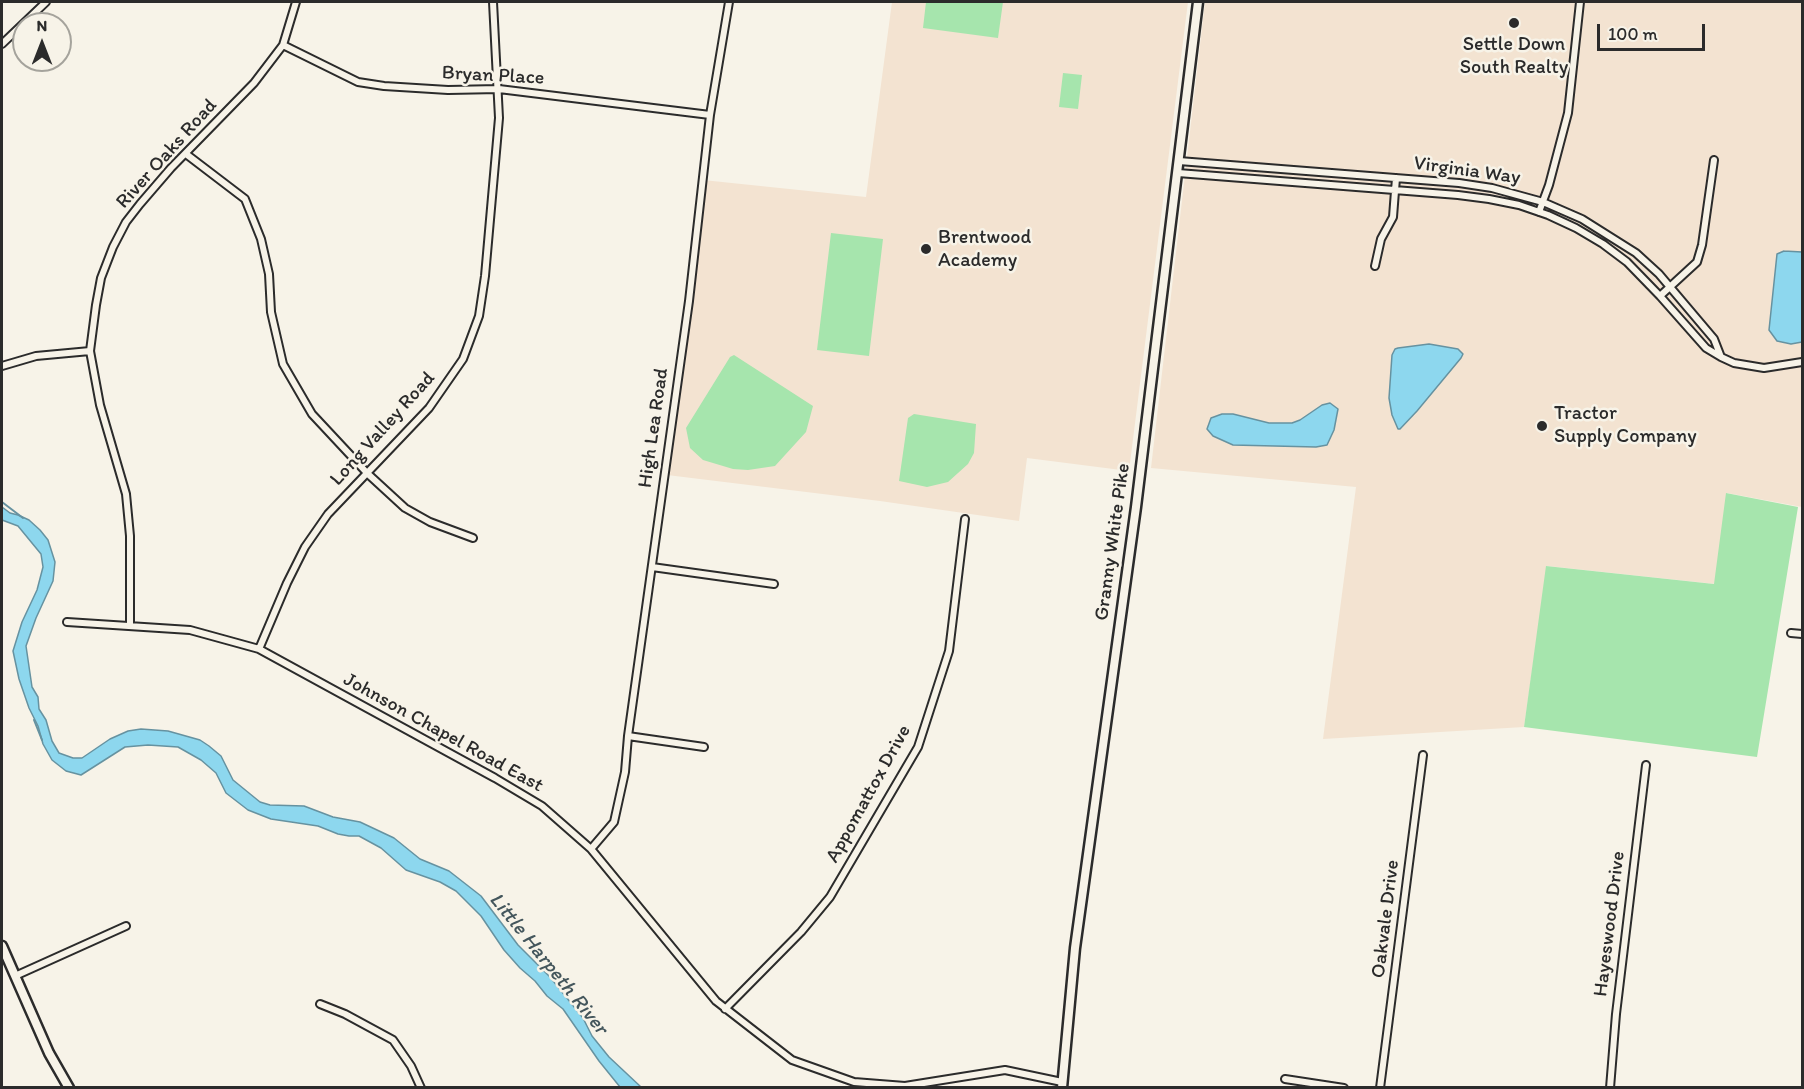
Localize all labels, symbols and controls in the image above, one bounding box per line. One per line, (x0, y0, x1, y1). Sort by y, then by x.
north arrow (12, 12, 72, 72)
scale bar (1600, 12, 1708, 50)
text: N (37, 16, 47, 35)
marker: Settle Down South Realty (1507, 16, 1521, 30)
text: 100 m (1608, 23, 1658, 45)
place label: Settle Down South Realty (1460, 33, 1568, 80)
street label: Bryan Place (441, 61, 545, 91)
street label: River Oaks Road (111, 94, 223, 214)
street label: Virginia Way (1412, 152, 1522, 190)
place label: Brentwood Academy (938, 226, 1031, 273)
marker: Brentwood Academy (919, 242, 933, 256)
street label: High Lea Road (634, 366, 674, 490)
street label: Long Valley Road (325, 367, 441, 491)
place label: Tractor Supply Company (1554, 402, 1697, 449)
marker: Tractor Supply Company (1535, 419, 1549, 433)
street label: Granny White Pike (1090, 462, 1136, 622)
street label: Johnson Chapel Road East (339, 668, 547, 798)
street label: Appomattox Drive (821, 721, 917, 867)
street label: Hayeswood Drive (1589, 850, 1631, 998)
street label: Oakvale Drive (1367, 858, 1405, 980)
water label: Little Harpeth River (483, 888, 613, 1040)

